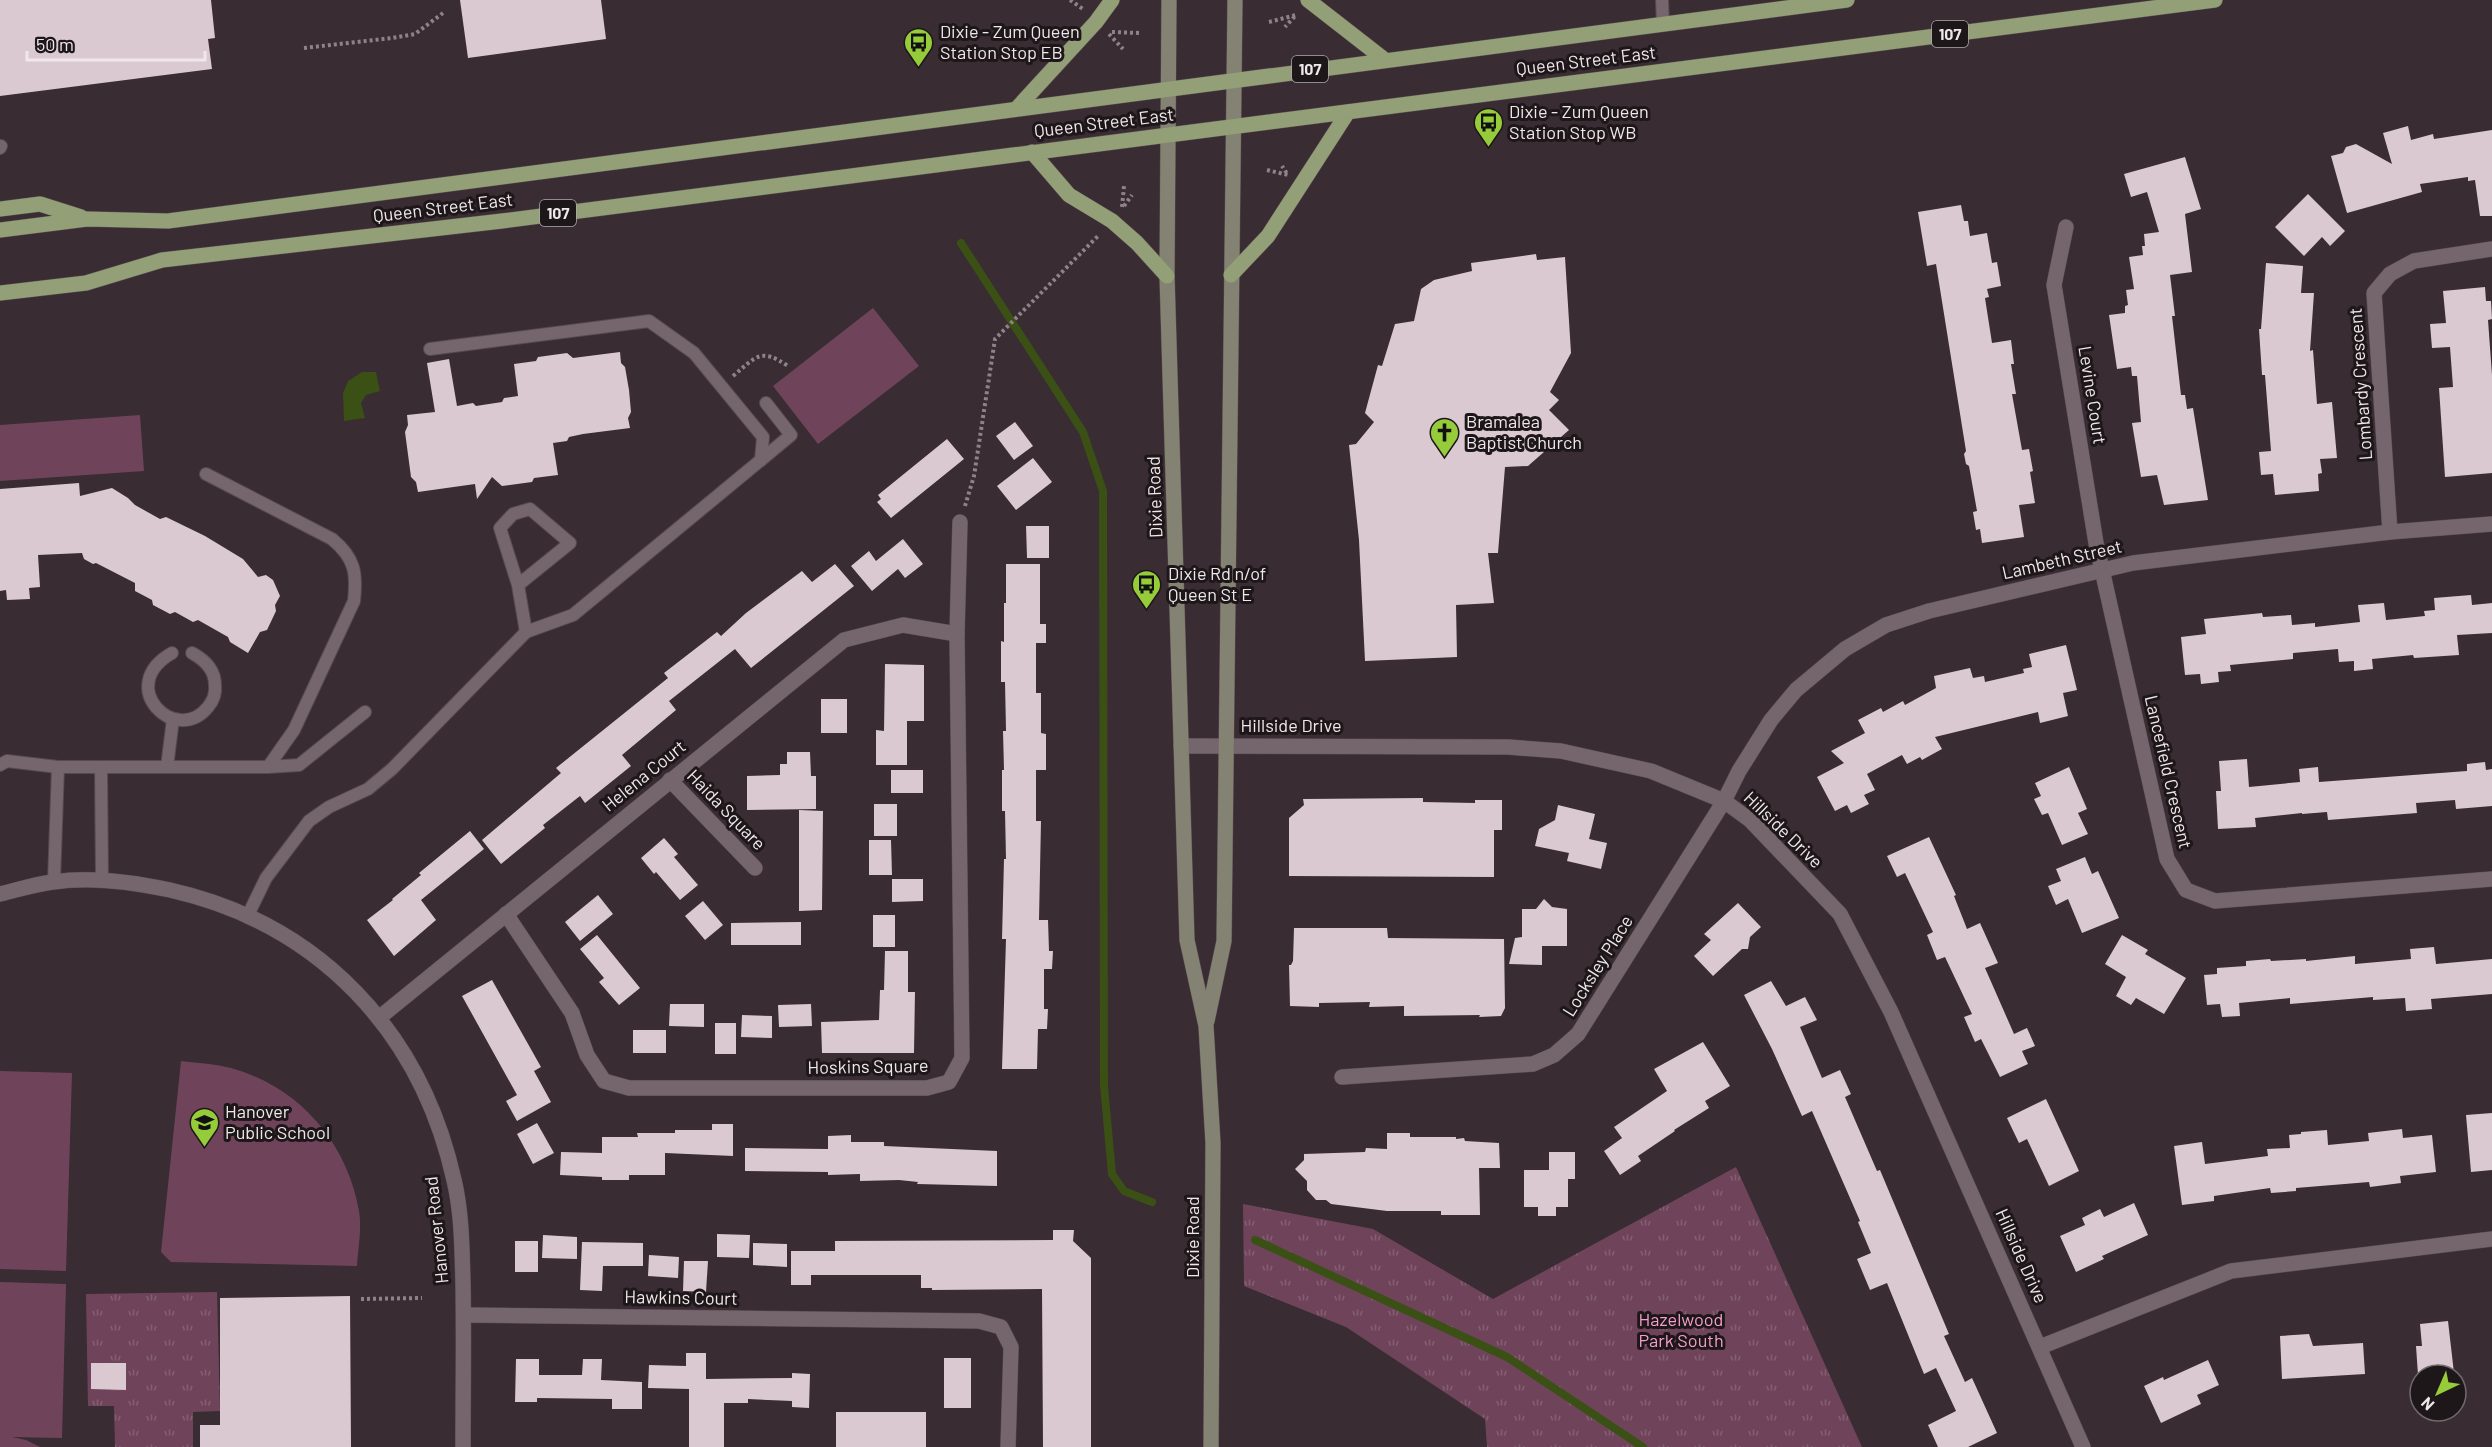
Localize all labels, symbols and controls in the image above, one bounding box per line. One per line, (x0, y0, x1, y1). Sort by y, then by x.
place label: Dixie - Zum Queen Station Stop EB (940, 20, 1080, 63)
road number: 107 (1932, 21, 1968, 47)
scale bar (27, 24, 206, 62)
bus stop icon: Dixie - Zum Queen Station Stop EB (903, 26, 935, 68)
text: 50 m (36, 33, 74, 55)
street label: Queen Street East (1515, 41, 1657, 79)
road number: 107 (1292, 56, 1328, 82)
place label: Dixie - Zum Queen Station Stop WB (1509, 100, 1649, 143)
street label: Queen Street East (1033, 103, 1175, 141)
bus stop icon: Dixie - Zum Queen Station Stop WB (1472, 106, 1504, 148)
street label: Queen Street East (372, 188, 514, 226)
road number: 107 (540, 200, 576, 226)
street label: Lombardy Crescent (2344, 307, 2376, 461)
street label: Levine Court (2074, 344, 2112, 446)
place label: Bramalea Baptist Church (1466, 410, 1582, 453)
church icon: Bramalea Baptist Church (1429, 416, 1461, 458)
street label: Dixie Road (1142, 456, 1166, 538)
street label: Lambeth Street (2000, 535, 2124, 584)
place label: Dixie Rd n/of Queen St E (1168, 562, 1266, 605)
bus stop icon: Dixie Rd n/of Queen St E (1131, 568, 1163, 610)
street label: Lancefield Crescent (2141, 693, 2197, 851)
street label: Hillside Drive (1240, 714, 1342, 736)
street label: Helena Court (597, 735, 690, 816)
street label: Haida Square (683, 764, 771, 854)
street label: Hillside Drive (1740, 786, 1828, 872)
street label: Locksley Place (1557, 911, 1637, 1020)
street label: Hoskins Square (807, 1054, 929, 1078)
place label: Hanover Public School (225, 1100, 330, 1143)
school or university icon: Hanover Public School (188, 1106, 220, 1148)
street label: Hanover Road (419, 1175, 453, 1285)
street label: Dixie Road (1181, 1196, 1203, 1278)
street label: Hillside Drive (1991, 1205, 2053, 1306)
street label: Hawkins Court (624, 1285, 738, 1309)
park label: Hazelwood Park South (1638, 1308, 1724, 1351)
north arrow (2408, 1363, 2468, 1423)
text: N (2417, 1394, 2438, 1415)

